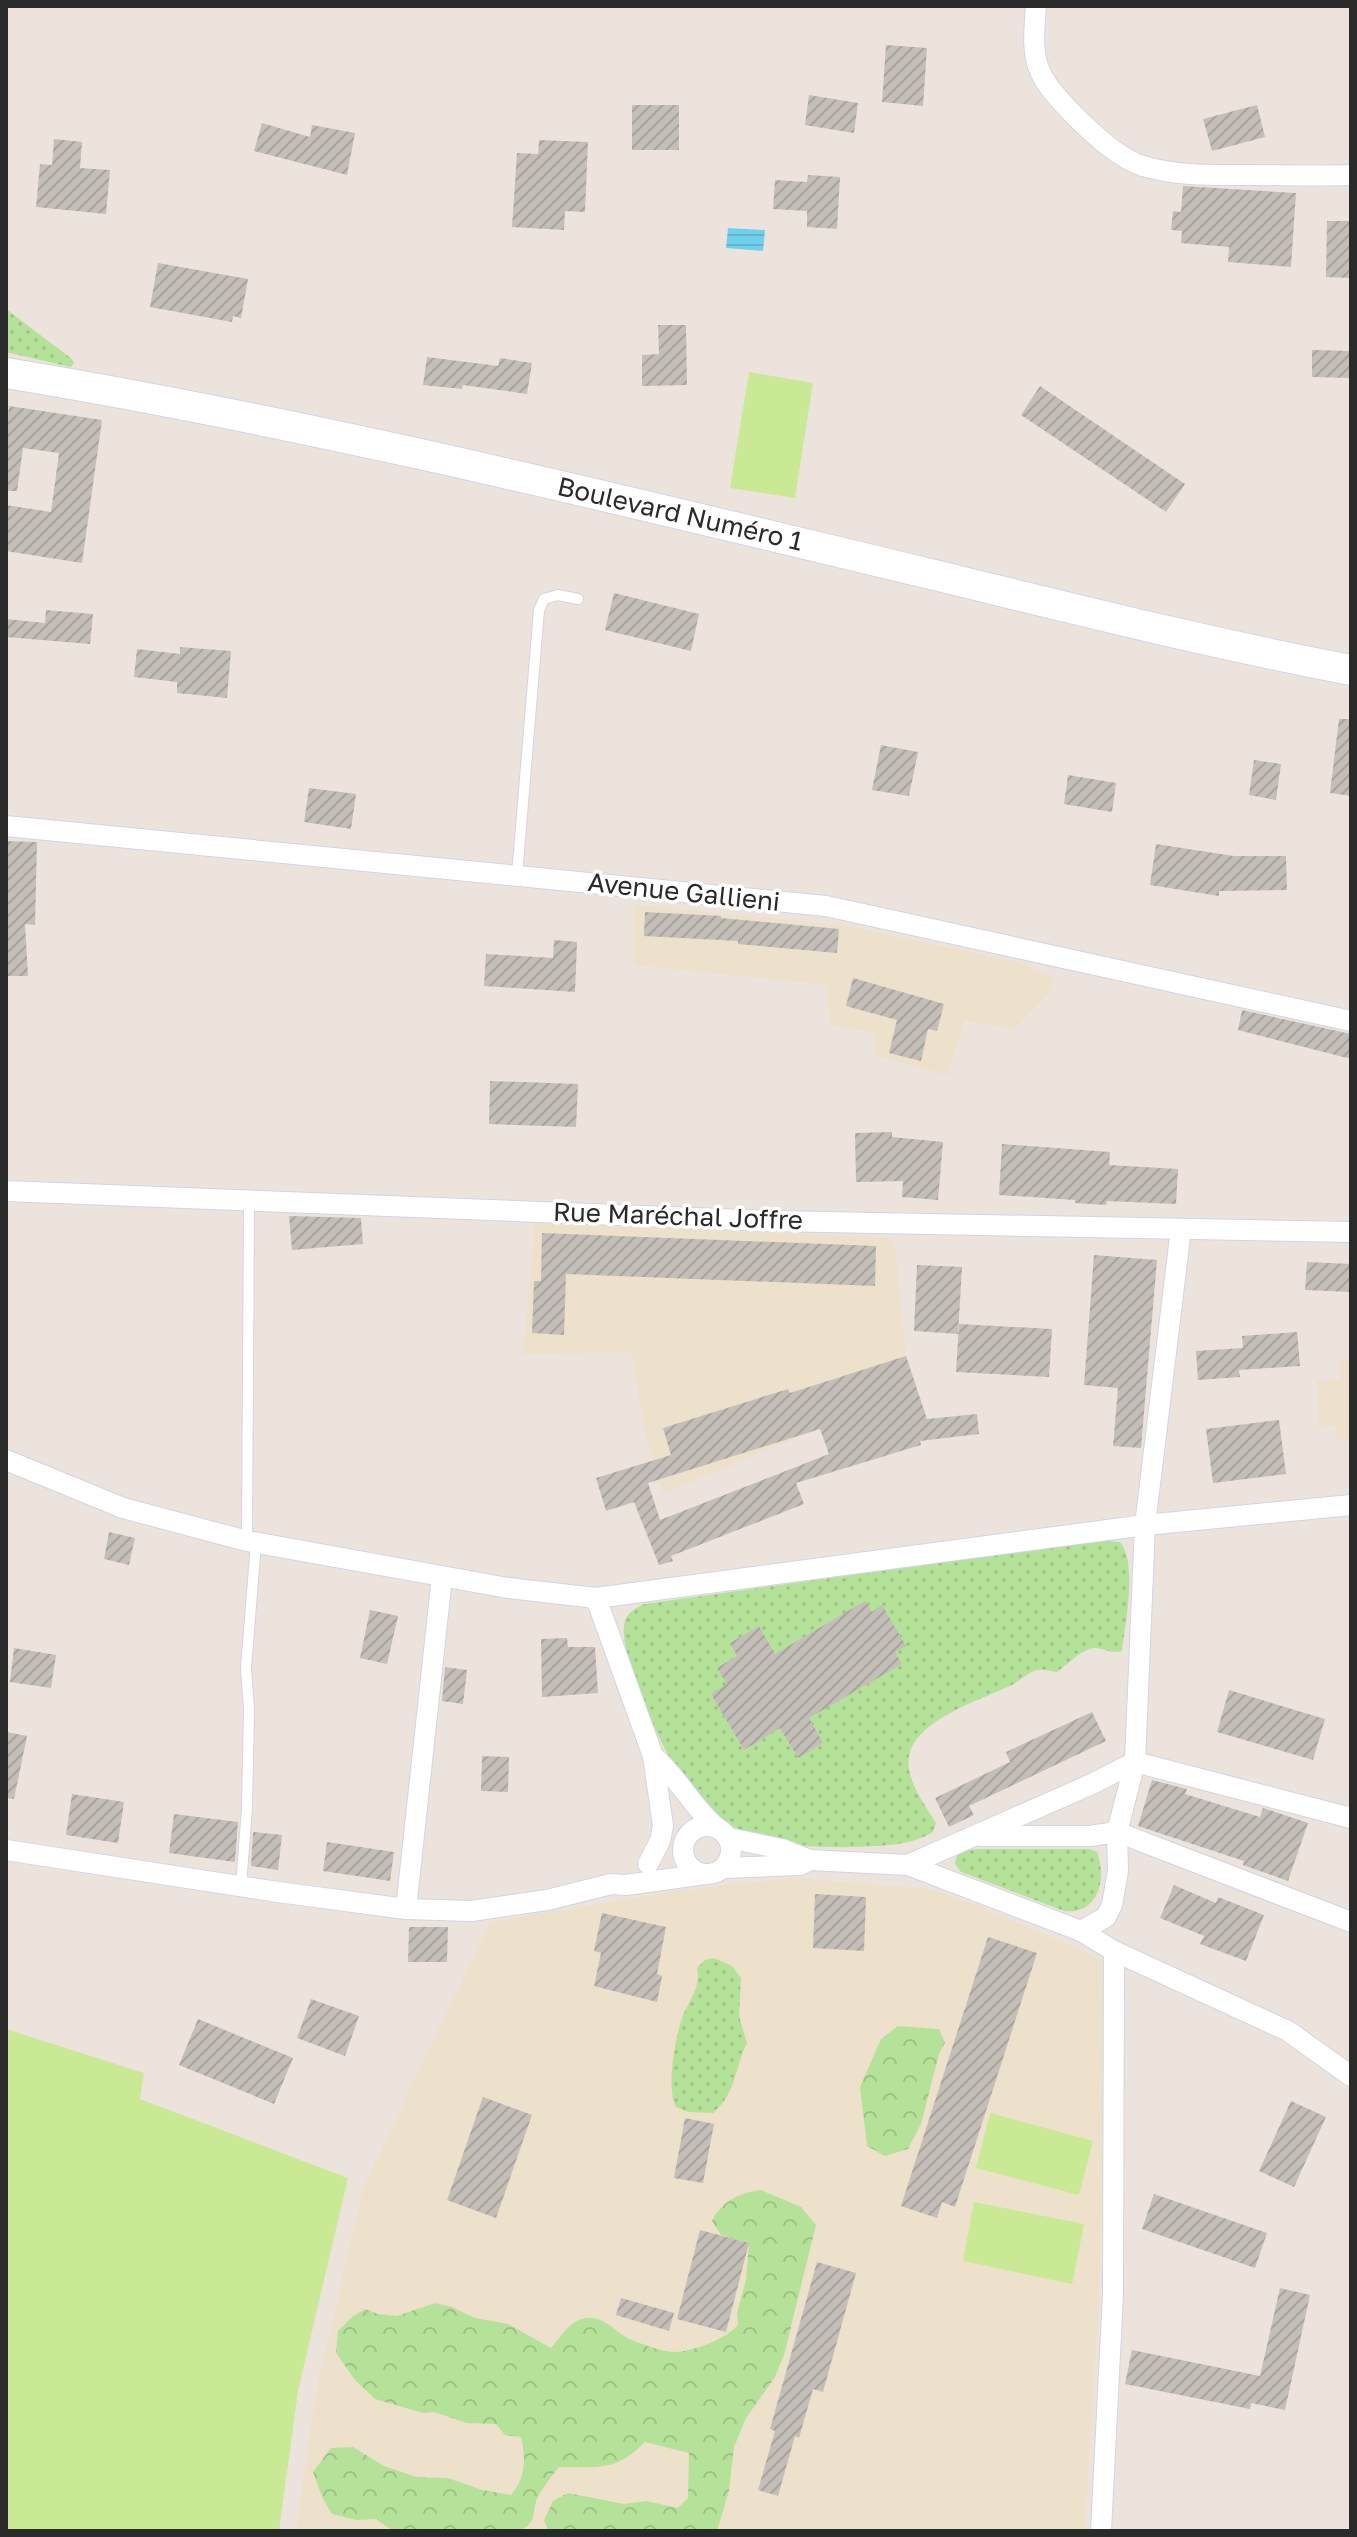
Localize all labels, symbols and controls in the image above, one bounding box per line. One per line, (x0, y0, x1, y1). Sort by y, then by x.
street label: Boulevard Numéro 1 (555, 470, 806, 557)
street label: Avenue Gallieni (586, 866, 782, 917)
street label: Rue Maréchal Joffre (552, 1196, 804, 1235)

